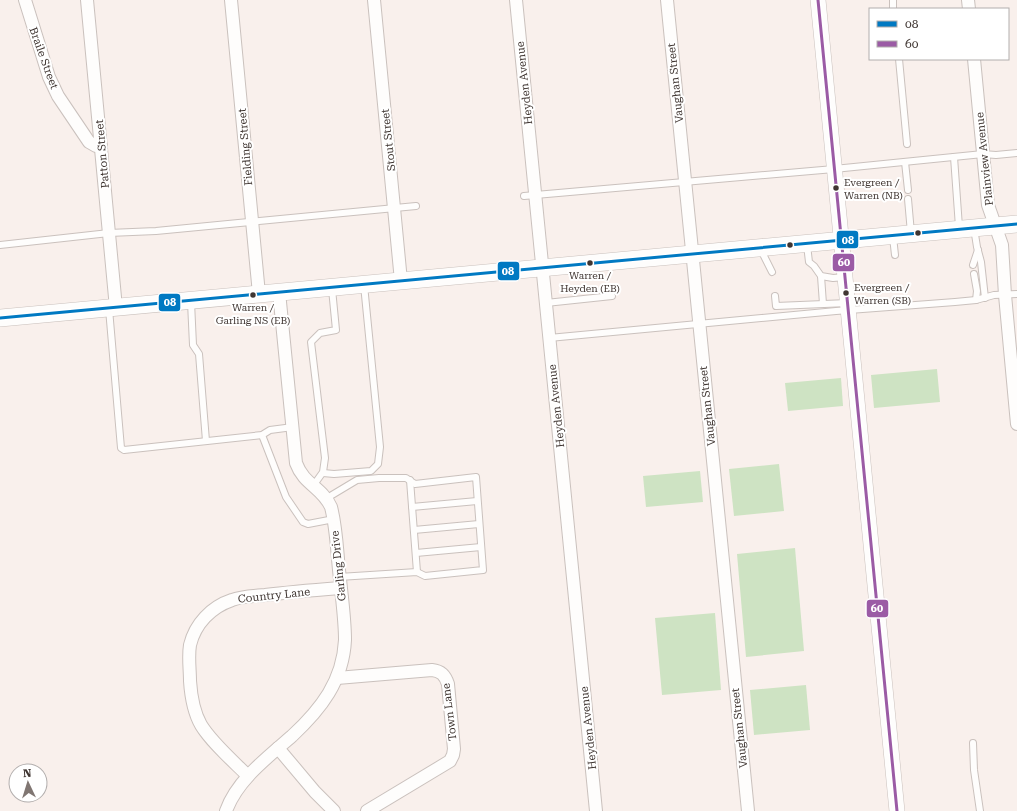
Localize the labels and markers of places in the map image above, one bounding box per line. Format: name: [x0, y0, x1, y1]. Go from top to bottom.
place label: Evergreen / Warren (NB): [844, 177, 903, 201]
marker: Evergreen / Warren (NB): [831, 183, 841, 193]
unlabelled marker: [913, 228, 923, 238]
unlabelled marker: [785, 240, 795, 250]
marker: Warren / Heyden (EB): [585, 258, 595, 268]
place label: Warren / Heyden (EB): [560, 270, 620, 294]
place label: Evergreen / Warren (SB): [854, 282, 911, 306]
marker: Evergreen / Warren (SB): [841, 288, 851, 298]
marker: Warren / Garling NS (EB): [248, 290, 258, 300]
place label: Warren / Garling NS (EB): [216, 302, 290, 326]

